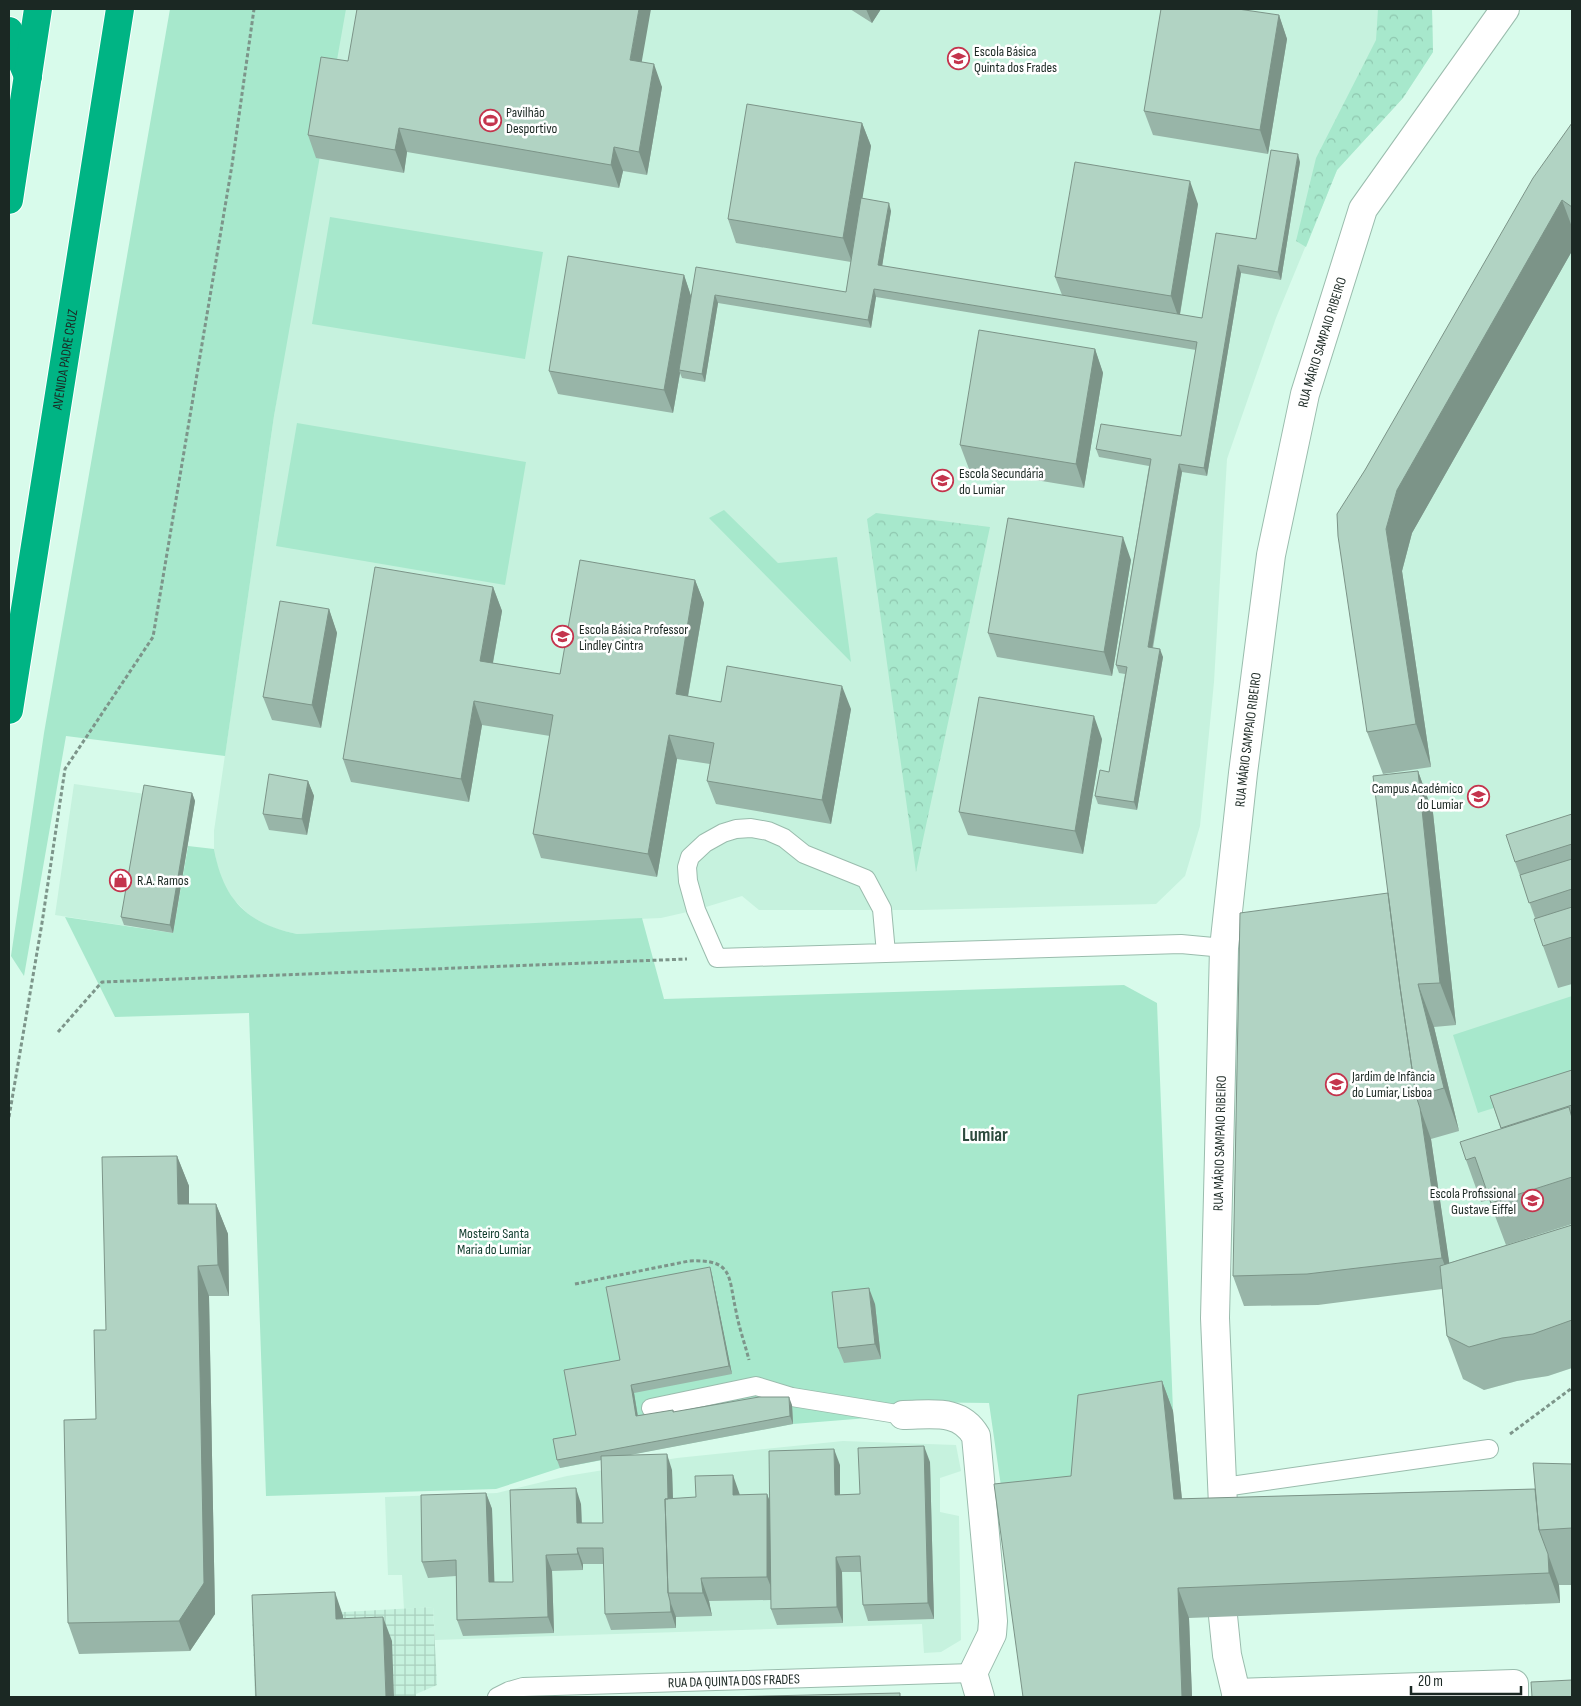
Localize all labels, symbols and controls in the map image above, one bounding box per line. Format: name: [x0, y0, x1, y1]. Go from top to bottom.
place label: Escola Básica Quinta dos Frades: [974, 43, 1057, 76]
school or university icon: Escola Básica Quinta dos Frades: [946, 47, 970, 71]
place label: Pavilhão Desportivo: [506, 104, 558, 137]
sports icon: Pavilhão Desportivo: [478, 108, 502, 132]
street label: RUA MÁRIO SAMPAIO RIBEIRO: [1294, 275, 1350, 409]
street label: AVENIDA PADRE CRUZ: [48, 308, 81, 412]
place label: Escola Secundária do Lumiar: [959, 465, 1044, 498]
school or university icon: Escola Secundária do Lumiar: [931, 469, 955, 493]
place label: Escola Básica Professor Lindley Cintra: [579, 621, 688, 654]
school or university icon: Escola Básica Professor Lindley Cintra: [551, 625, 575, 649]
street label: RUA MÁRIO SAMPAIO RIBEIRO: [1231, 671, 1264, 808]
place label: Campus Académico do Lumiar: [1372, 780, 1463, 813]
school or university icon: Campus Académico do Lumiar: [1467, 784, 1491, 808]
shop icon: R.A. Ramos: [109, 868, 133, 892]
place label: R.A. Ramos: [137, 872, 189, 889]
place label: Jardim de Infância do Lumiar, Lisboa: [1351, 1068, 1435, 1101]
school or university icon: Jardim de Infância do Lumiar, Lisboa: [1324, 1072, 1348, 1096]
street label: RUA MÁRIO SAMPAIO RIBEIRO: [1209, 1075, 1229, 1211]
district label: Lumiar: [962, 1124, 1008, 1147]
place label: Escola Profissional Gustave Eiffel: [1430, 1185, 1516, 1218]
school or university icon: Escola Profissional Gustave Eiffel: [1520, 1189, 1544, 1213]
park label: Mosteiro Santa Maria do Lumiar: [457, 1225, 531, 1258]
scale bar: [1411, 1664, 1521, 1696]
street label: RUA DA QUINTA DOS FRADES: [668, 1670, 800, 1691]
text: 20 m: [1418, 1672, 1443, 1691]

